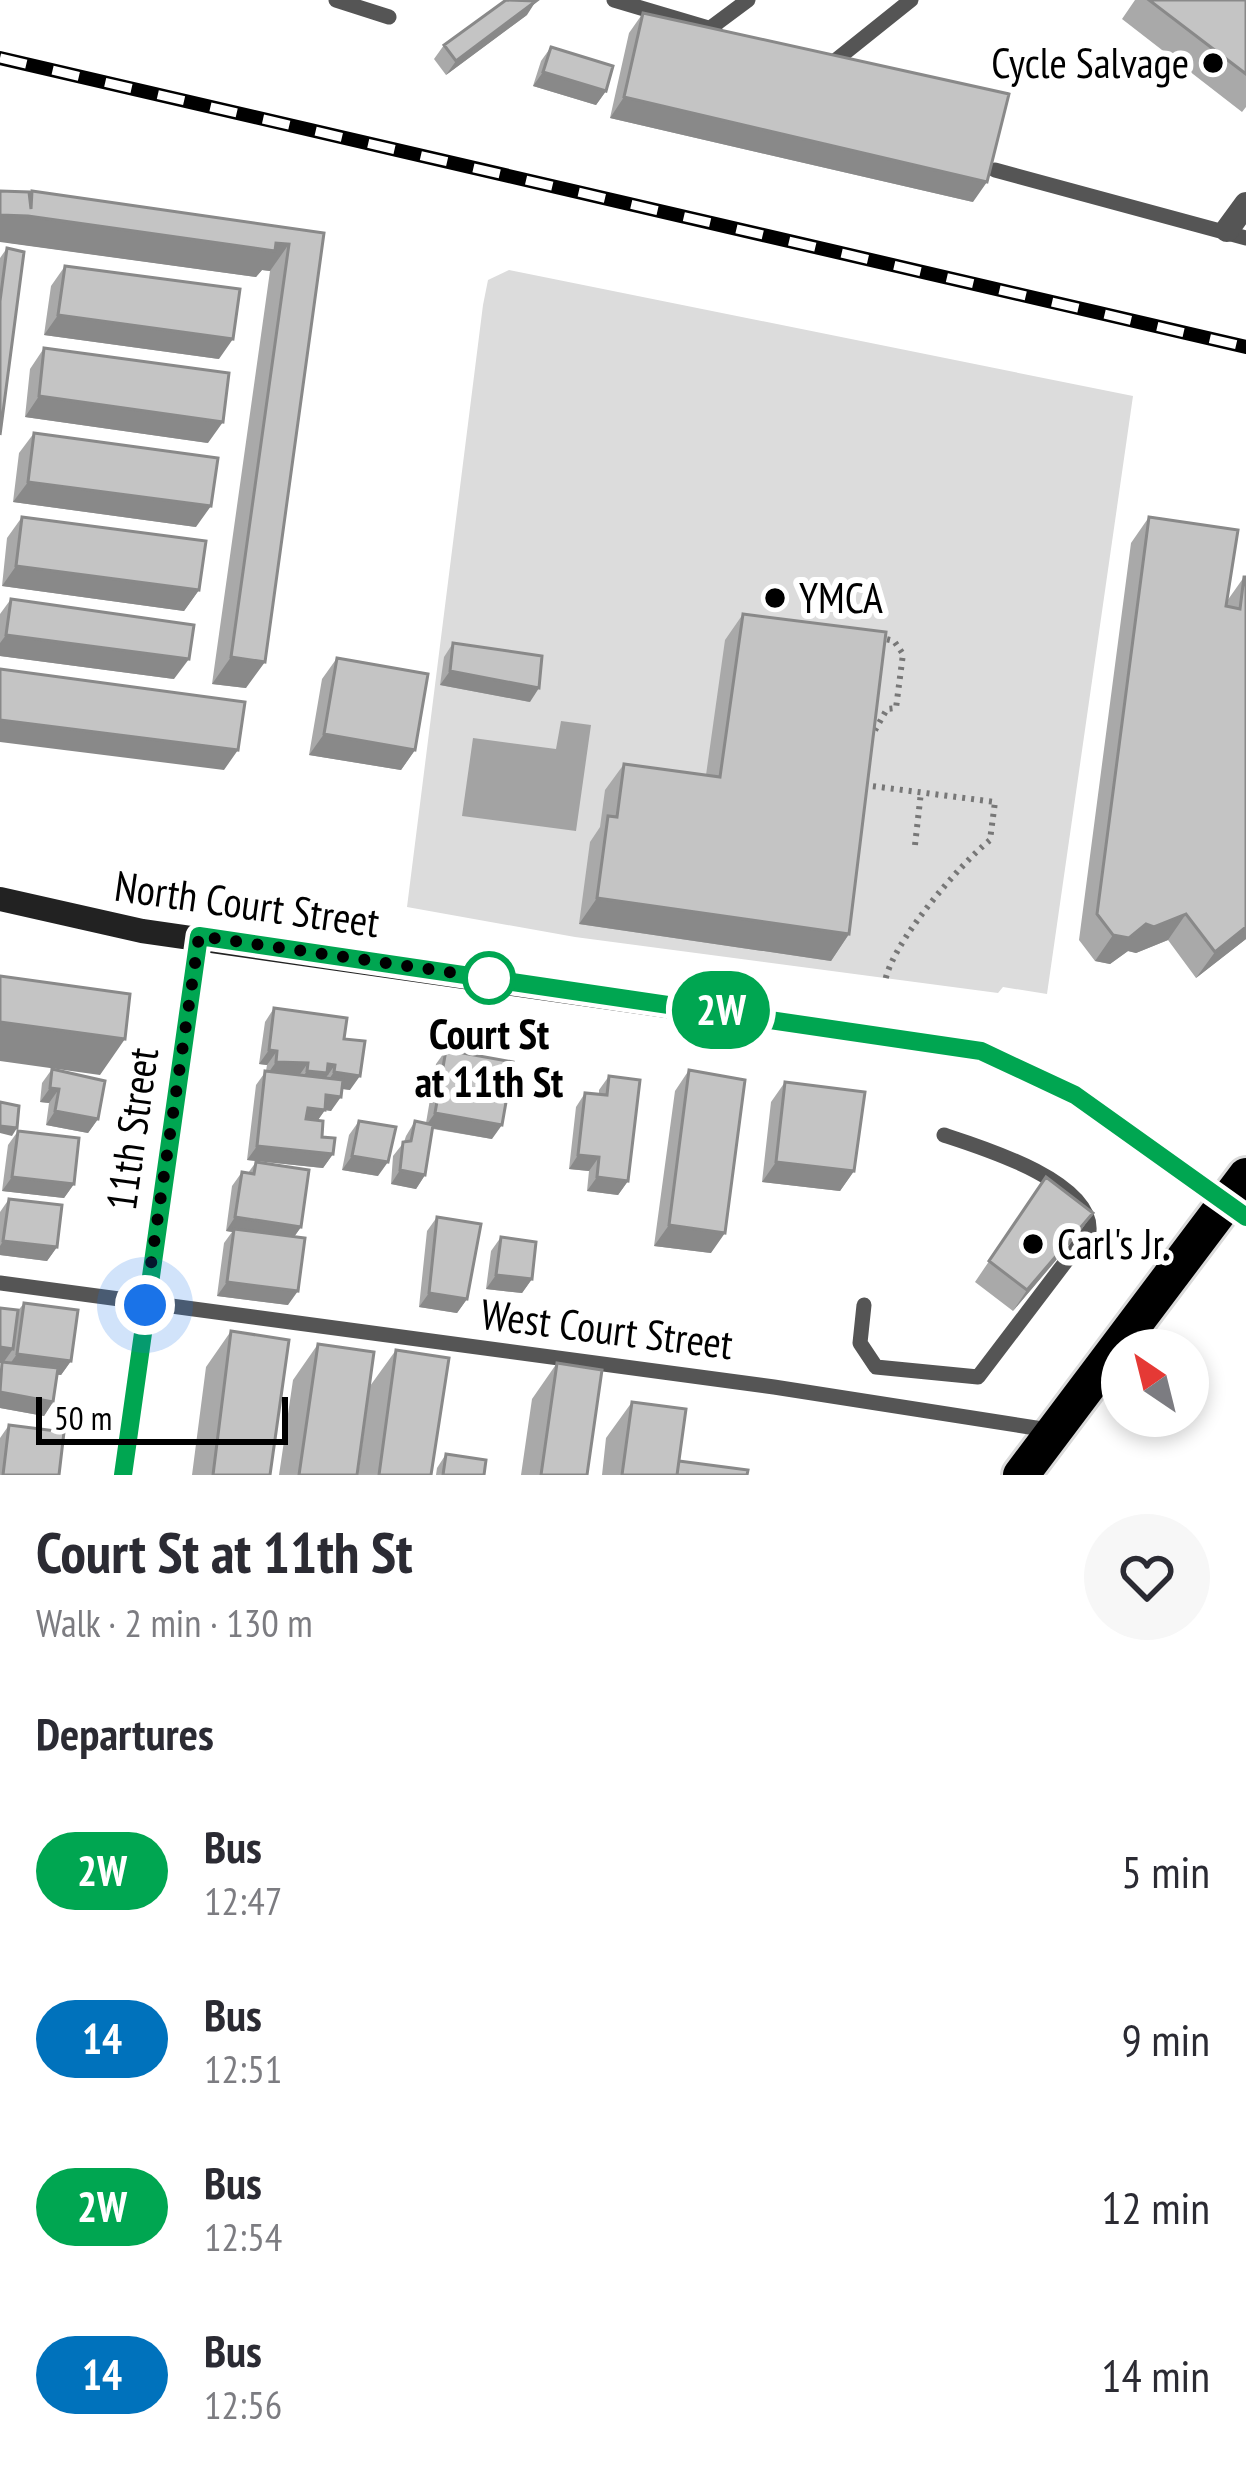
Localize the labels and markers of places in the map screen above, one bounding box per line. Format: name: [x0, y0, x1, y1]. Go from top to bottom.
place label: Cycle Salvage: [991, 35, 1189, 90]
marker: Cycle Salvage: [1200, 50, 1226, 76]
place label: YMCA: [799, 570, 883, 625]
marker: YMCA: [762, 585, 788, 611]
marker: Court St at 11th St: [464, 953, 514, 1003]
place label: Court St at 11th St: [415, 1006, 563, 1109]
place label: Carl's Jr.: [1057, 1216, 1169, 1271]
marker: Carl's Jr.: [1020, 1231, 1046, 1257]

